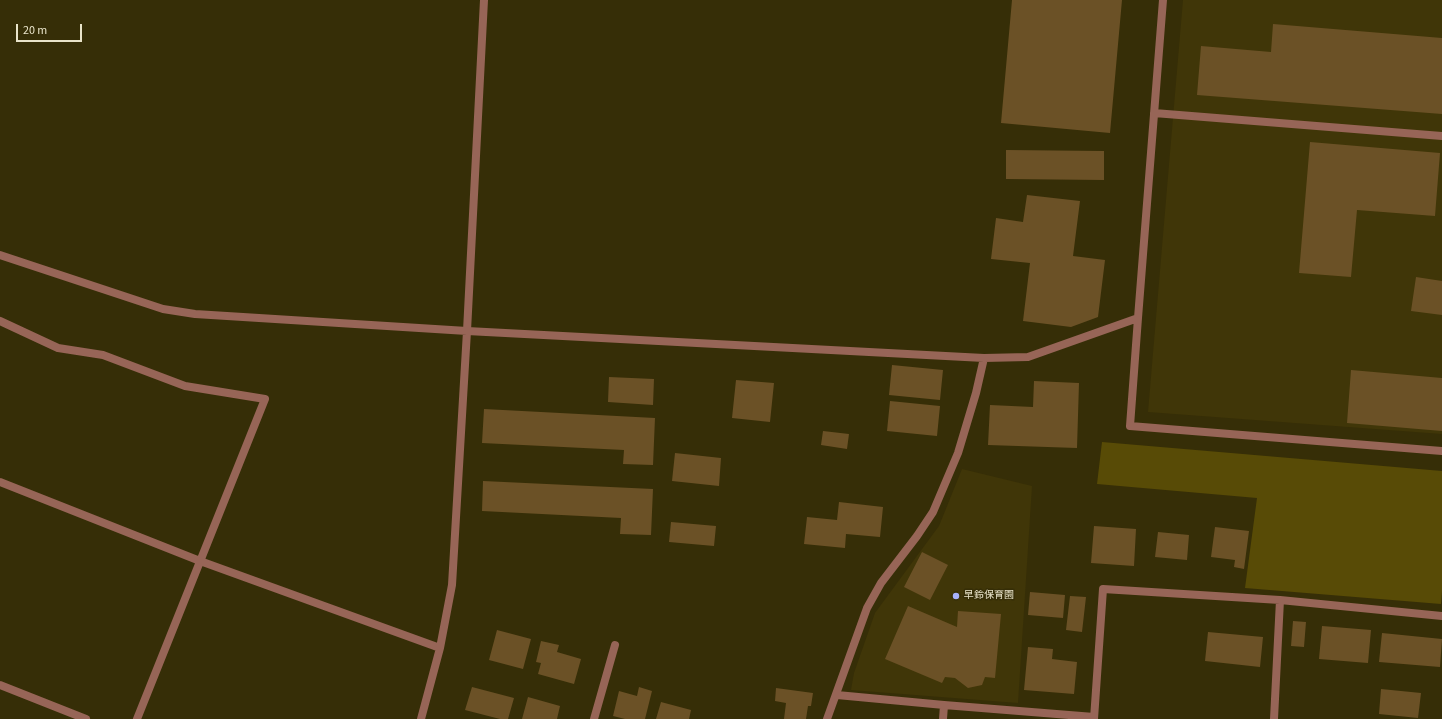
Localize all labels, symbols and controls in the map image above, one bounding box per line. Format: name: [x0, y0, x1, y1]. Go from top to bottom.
scale bar: [18, 16, 84, 42]
text: 20 m: [23, 22, 47, 39]
place label: 早鈴保育園: [964, 590, 1014, 602]
marker: 早鈴保育園: [951, 591, 961, 601]

